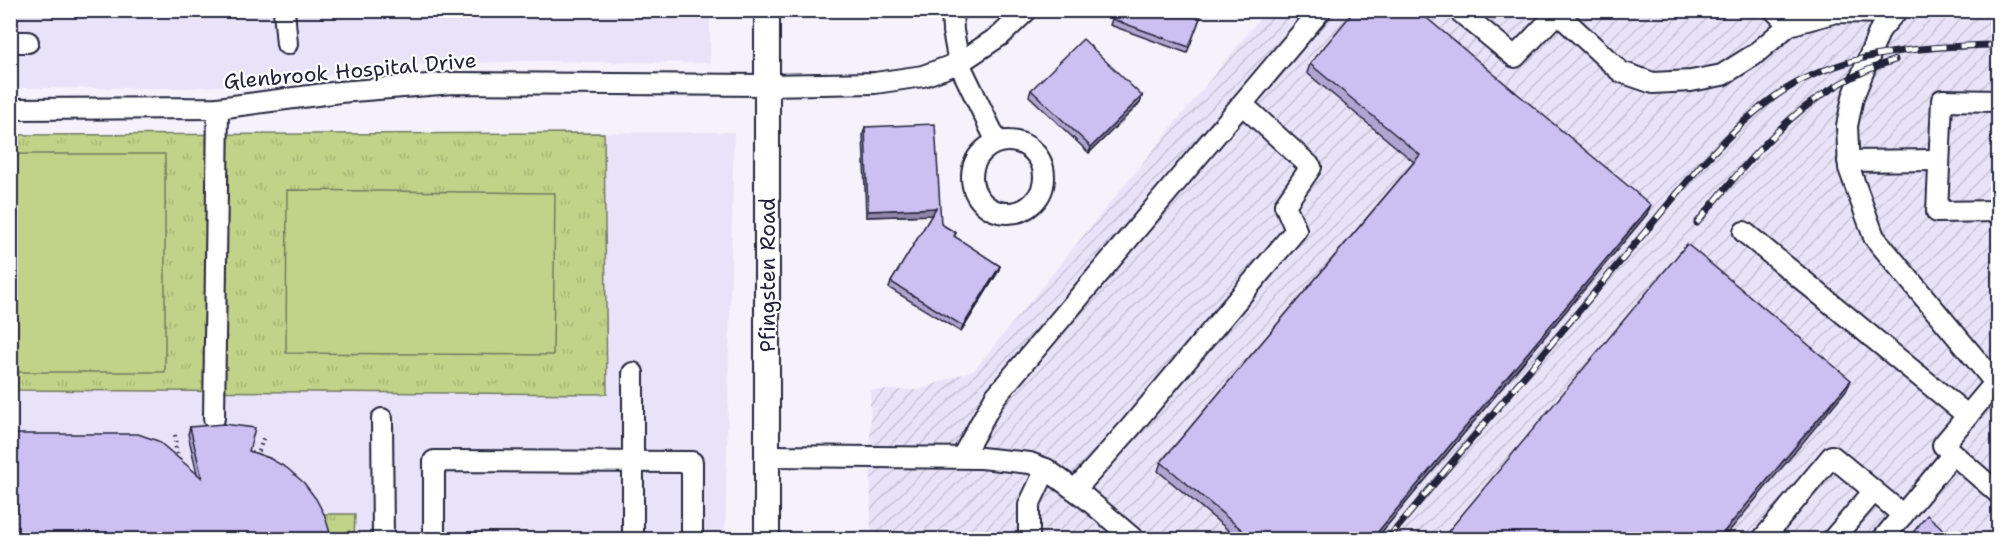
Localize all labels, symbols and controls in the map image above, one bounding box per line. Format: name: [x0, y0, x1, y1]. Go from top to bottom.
street label: Glenbrook Hospital Drive: [222, 46, 478, 96]
street label: Pfingsten Road: [754, 198, 782, 352]

